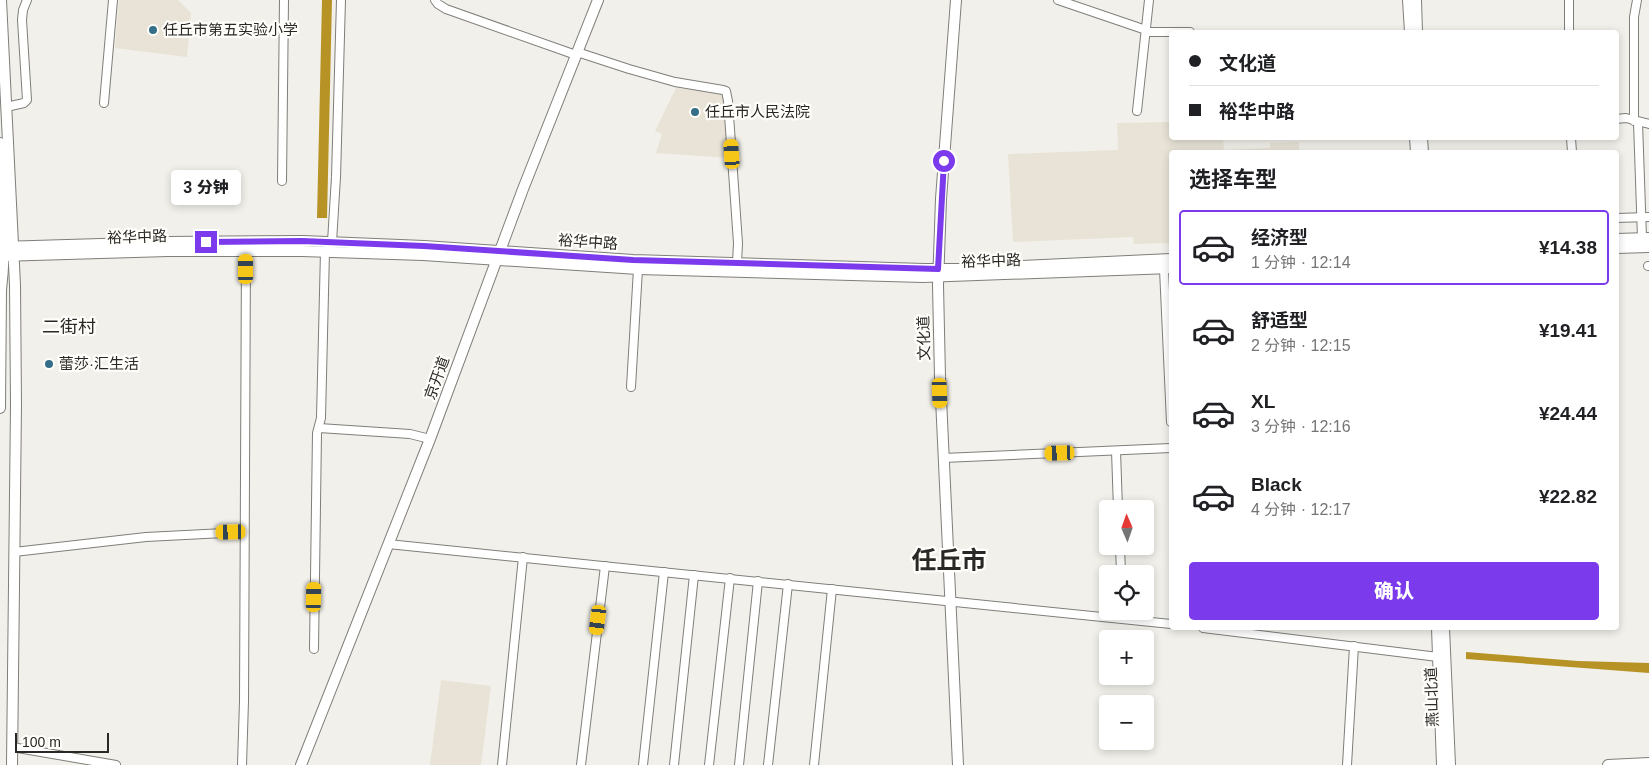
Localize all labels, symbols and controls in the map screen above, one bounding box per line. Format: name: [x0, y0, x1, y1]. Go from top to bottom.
place label: 任丘市第五实验小学: [163, 21, 298, 38]
marker: 任丘市第五实验小学: [147, 24, 159, 36]
text: 文化道: [1219, 53, 1276, 74]
text: 裕华中路: [1219, 101, 1295, 122]
place label: 任丘市人民法院: [705, 103, 810, 120]
marker: 任丘市人民法院: [689, 106, 701, 118]
car: [723, 139, 740, 169]
route start: [933, 150, 955, 172]
text: 选择车型: [1189, 167, 1277, 192]
callout: 3 分钟: [171, 170, 241, 204]
text: 3 分钟: [183, 179, 229, 196]
icon: car: [1191, 225, 1236, 270]
street label: 裕华中路: [107, 227, 167, 246]
text: 经济型: [1251, 227, 1308, 248]
route end: [195, 231, 217, 253]
street label: 裕华中路: [558, 231, 619, 252]
text: ¥14.38: [1539, 237, 1597, 258]
street label: 裕华中路: [961, 251, 1021, 270]
car: [238, 254, 253, 284]
text: 1 分钟 · 12:14: [1251, 254, 1351, 271]
icon: car: [1191, 308, 1236, 353]
text: 舒适型: [1251, 310, 1308, 331]
street label: 文化道: [915, 315, 932, 361]
district label: 二街村: [42, 317, 96, 337]
text: ¥19.41: [1539, 320, 1597, 341]
text: 2 分钟 · 12:15: [1251, 337, 1351, 354]
street label: 京开道: [421, 354, 452, 402]
place label: 蕾莎·汇生活: [59, 355, 139, 372]
marker: 蕾莎·汇生活: [43, 358, 55, 370]
car: [931, 378, 948, 408]
icon: car: [1191, 391, 1236, 436]
text: XL: [1251, 391, 1275, 412]
text: ¥24.44: [1539, 403, 1597, 424]
text: 3 分钟 · 12:16: [1251, 418, 1351, 435]
car: [1044, 445, 1075, 461]
icon: car: [1191, 474, 1236, 519]
text: Black: [1251, 474, 1302, 495]
text: ¥22.82: [1539, 486, 1597, 507]
north arrow: [1099, 500, 1154, 555]
map controls: [1099, 500, 1154, 750]
text: 4 分钟 · 12:17: [1251, 501, 1351, 518]
car: [215, 524, 246, 540]
district label: 任丘市: [911, 546, 987, 574]
button: 确认: [1189, 562, 1599, 620]
button: locate: [1099, 565, 1154, 620]
car: [306, 582, 321, 612]
car: [588, 604, 607, 636]
button: +: [1099, 630, 1154, 685]
street label: 燕山北道: [1422, 667, 1441, 727]
button: −: [1099, 695, 1154, 750]
scale bar: [15, 730, 109, 753]
text: 100 m: [22, 734, 61, 750]

